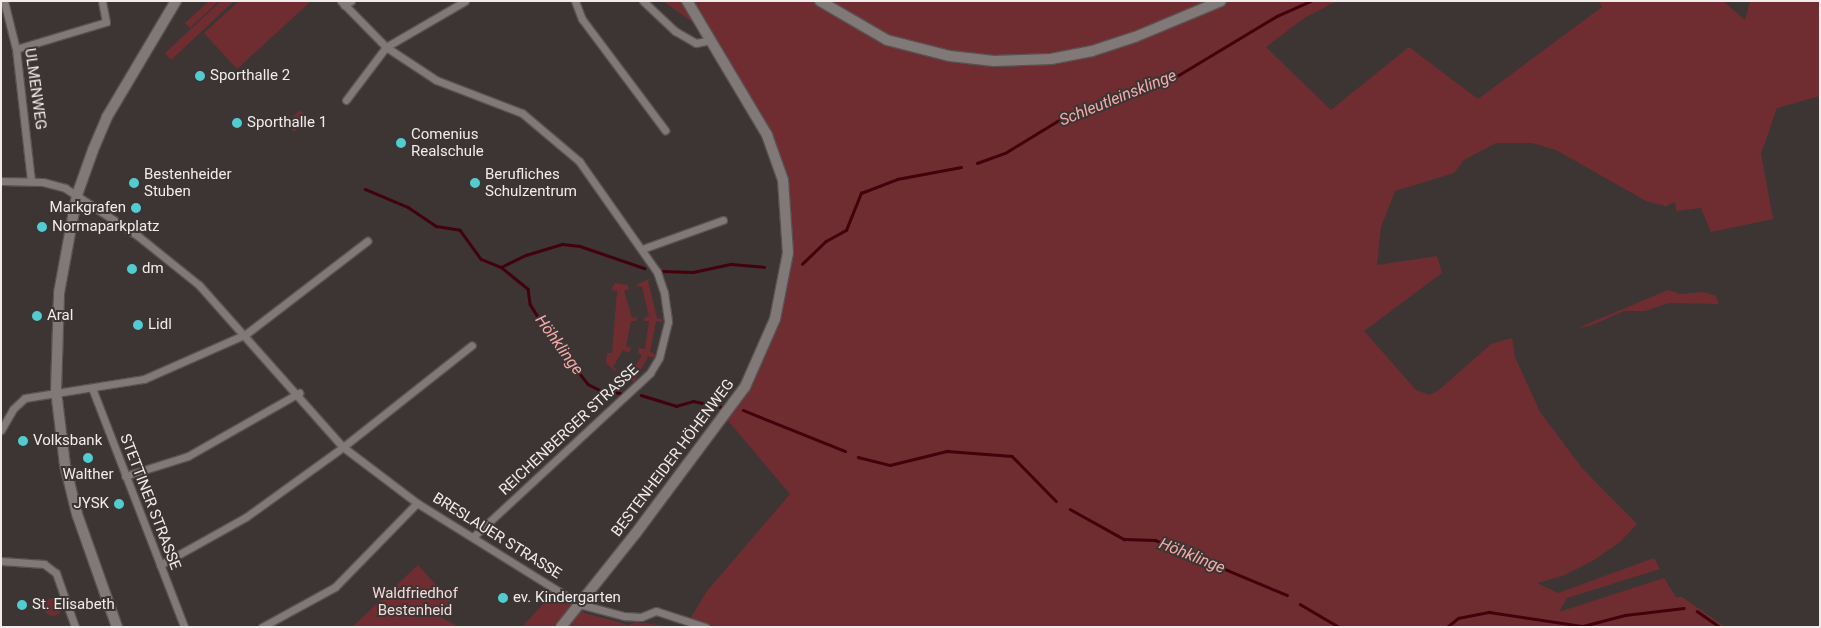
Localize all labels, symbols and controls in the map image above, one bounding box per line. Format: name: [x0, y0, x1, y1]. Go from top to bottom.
street label: ULMENWEG: [20, 47, 50, 131]
water label: Schleutleinsklinge: [1057, 66, 1179, 130]
place label: Sporthalle 2: [210, 67, 290, 85]
marker: Sporthalle 2: [194, 70, 206, 82]
place label: Sporthalle 1: [247, 114, 327, 132]
marker: Sporthalle 1: [231, 117, 243, 129]
place label: Comenius Realschule: [411, 125, 484, 160]
marker: Comenius Realschule: [395, 137, 407, 149]
place label: Bestenheider Stuben: [144, 165, 232, 200]
place label: Berufliches Schulzentrum: [485, 165, 577, 200]
marker: Bestenheider Stuben: [128, 177, 140, 189]
marker: Berufliches Schulzentrum: [469, 177, 481, 189]
place label: Markgrafen: [50, 199, 126, 217]
marker: Markgrafen: [130, 202, 142, 214]
place label: Normaparkplatz: [52, 218, 159, 236]
marker: Normaparkplatz: [36, 221, 48, 233]
place label: dm: [142, 260, 164, 278]
marker: dm: [126, 263, 138, 275]
place label: Aral: [47, 307, 73, 325]
marker: Aral: [31, 310, 43, 322]
water label: Höhklinge: [531, 311, 587, 379]
place label: Lidl: [148, 316, 172, 334]
marker: Lidl: [132, 319, 144, 331]
street label: REICHENBERGER STRASSE: [496, 361, 642, 499]
street label: BESTENHEIDER HÖHENWEG: [608, 376, 738, 540]
place label: Volksbank: [33, 432, 102, 450]
street label: STETTINER STRASSE: [116, 432, 184, 572]
marker: Volksbank: [17, 435, 29, 447]
marker: Walther: [82, 452, 94, 464]
place label: Walther: [62, 466, 114, 484]
street label: BRESLAUER STRASSE: [429, 489, 565, 583]
place label: JYSK: [74, 495, 109, 513]
marker: JYSK: [113, 498, 125, 510]
water label: Höhklinge: [1156, 534, 1228, 578]
park label: Waldfriedhof Bestenheid: [372, 584, 458, 619]
place label: ev. Kindergarten: [513, 589, 621, 607]
marker: ev. Kindergarten: [497, 592, 509, 604]
place label: St. Elisabeth: [32, 596, 115, 614]
marker: St. Elisabeth: [16, 599, 28, 611]

